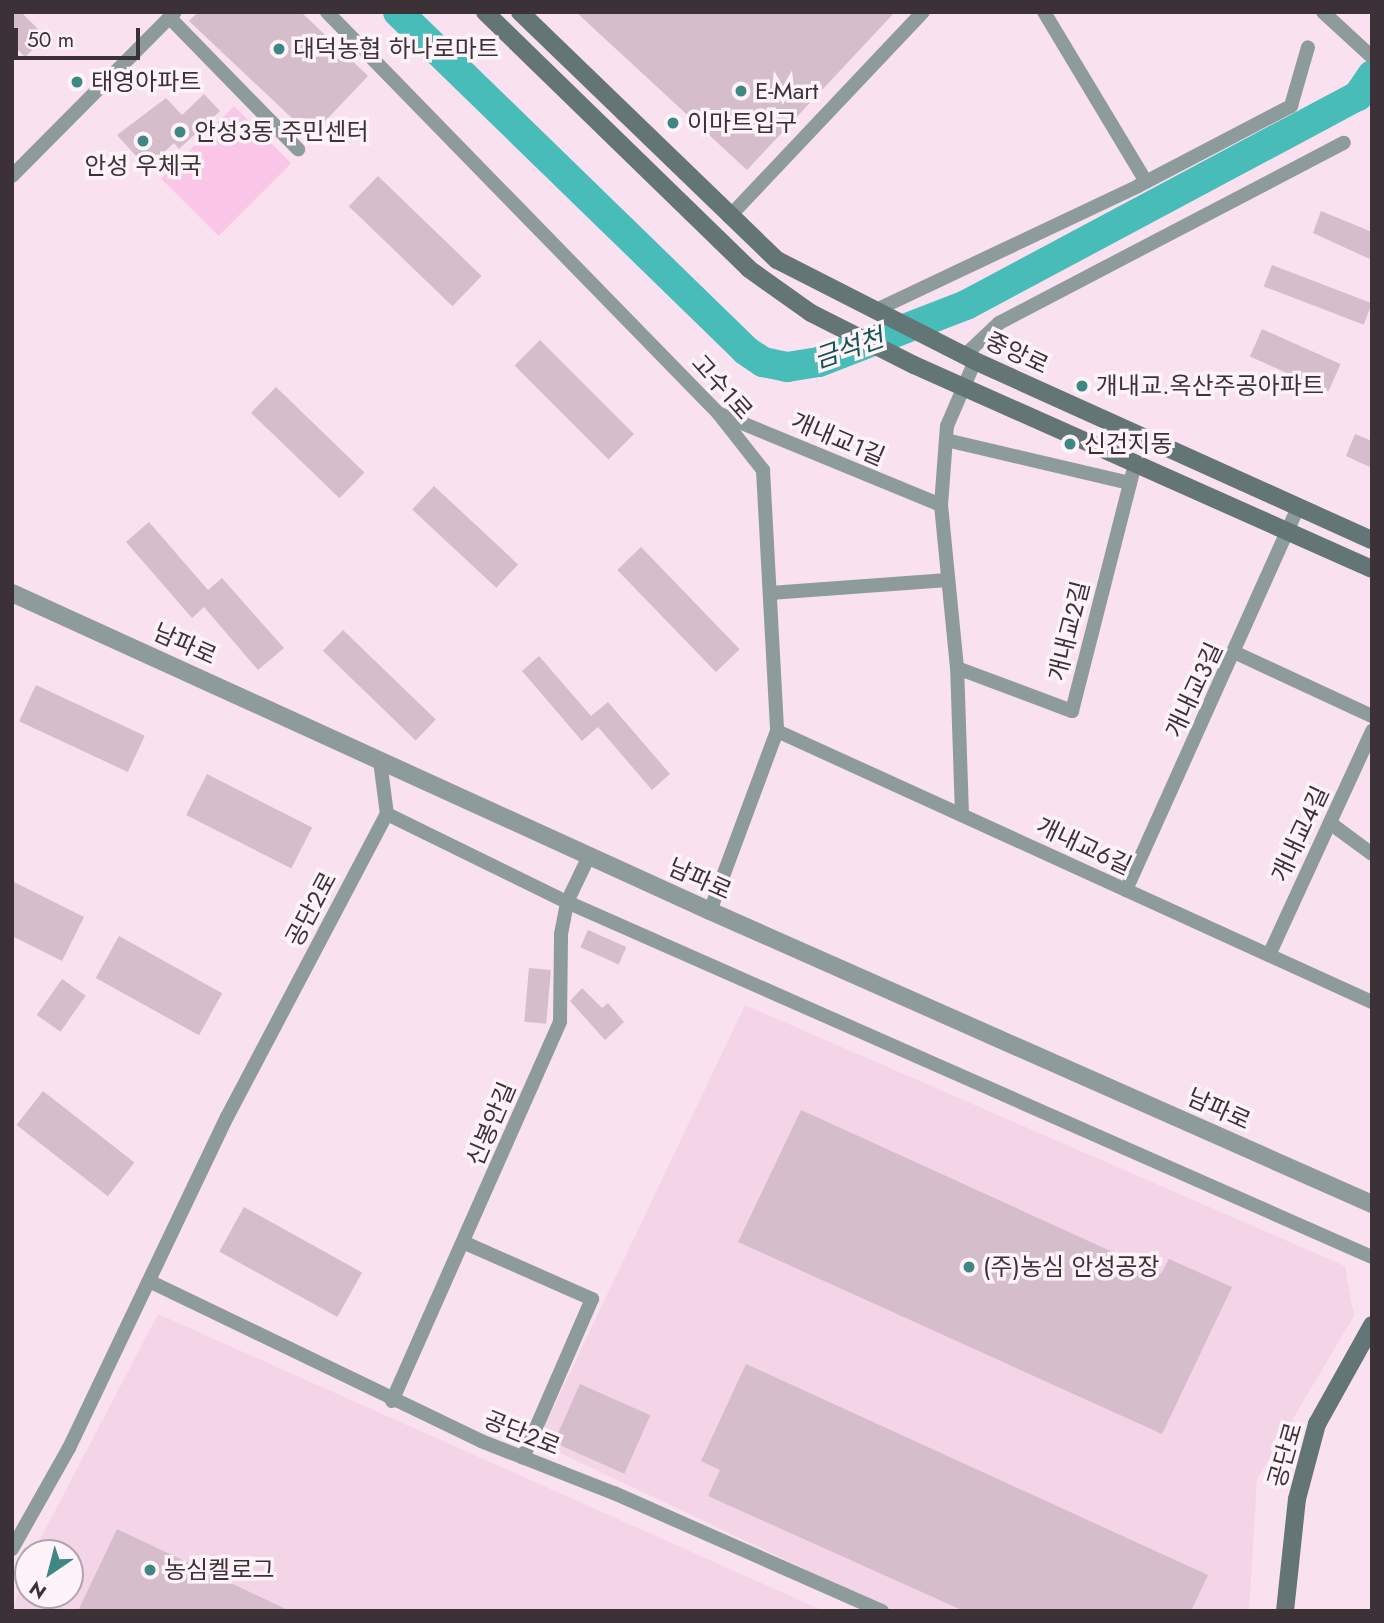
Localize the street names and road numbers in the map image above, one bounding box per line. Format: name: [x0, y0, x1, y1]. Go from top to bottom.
street label: 중앙로: [981, 326, 1053, 380]
street label: 고수1로: [686, 349, 758, 425]
street label: 개내교1길: [787, 406, 889, 472]
street label: 개내교2길: [1043, 578, 1095, 684]
street label: 남파로: [149, 617, 221, 671]
street label: 개내교3길: [1160, 638, 1228, 742]
street label: 개내교4길: [1265, 782, 1335, 886]
street label: 개내교6길: [1032, 811, 1136, 881]
street label: 남파로: [664, 852, 736, 906]
street label: 공단2로: [280, 867, 342, 951]
street label: 신봉안길: [460, 1078, 522, 1170]
street label: 남파로: [1183, 1082, 1255, 1136]
street label: 공단2로: [480, 1405, 564, 1461]
street label: 공단로: [1262, 1419, 1308, 1491]

